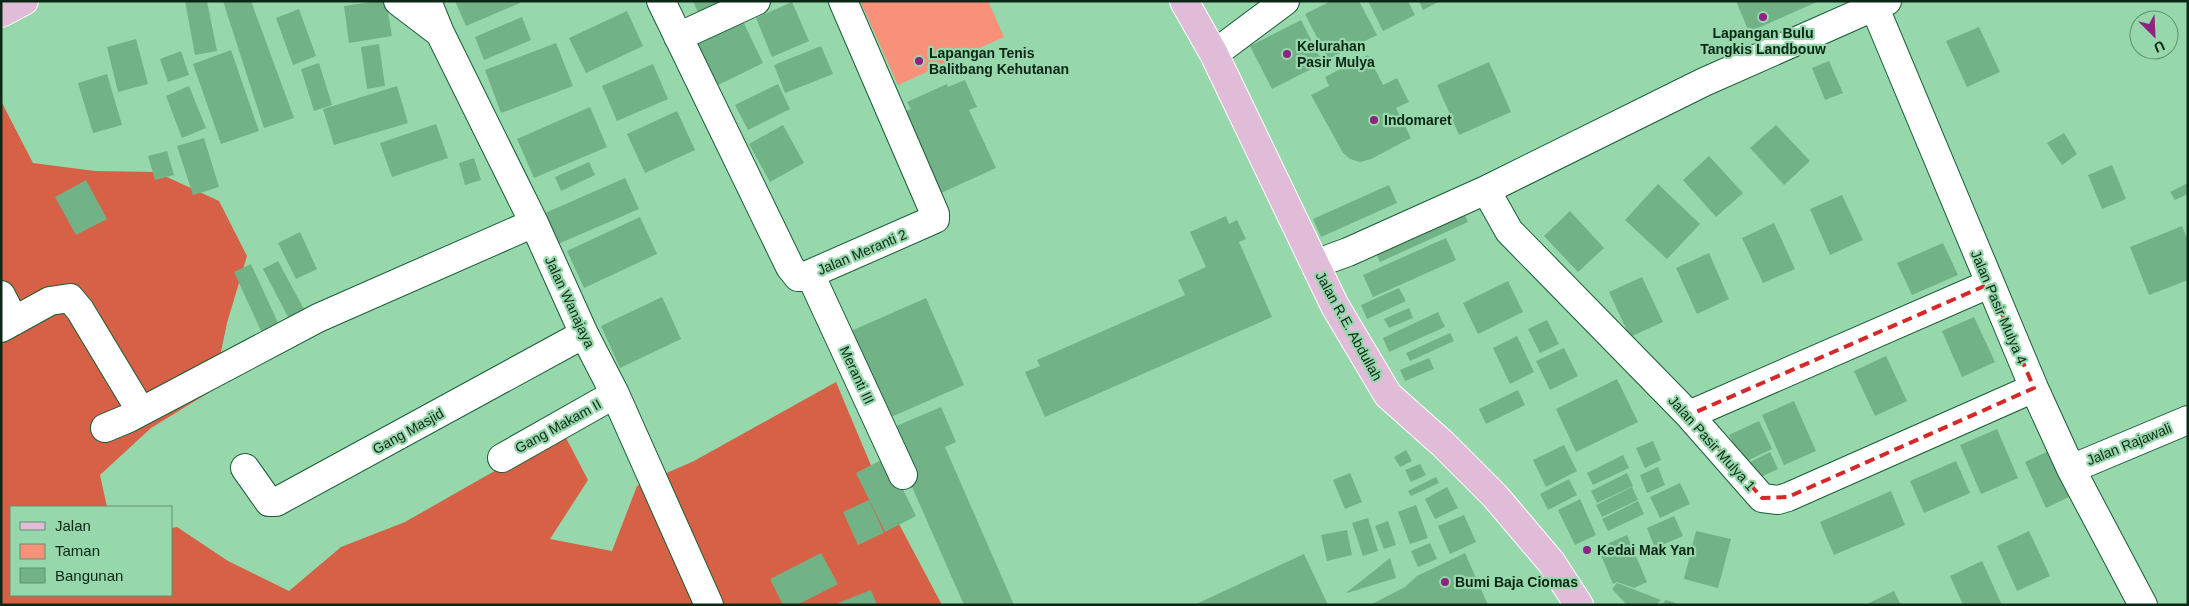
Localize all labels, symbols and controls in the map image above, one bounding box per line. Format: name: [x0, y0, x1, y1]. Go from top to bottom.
north arrow: [2129, 10, 2179, 60]
marker: Lapangan Bulu Tangkis Landbouw: [1757, 11, 1769, 23]
place label: Lapangan Bulu Tangkis Landbouw: [1700, 25, 1826, 57]
place label: Kelurahan Pasir Mulya: [1297, 38, 1375, 70]
text: U: [2151, 38, 2167, 56]
place label: Lapangan Tenis Balitbang Kehutanan: [929, 45, 1069, 77]
marker: Kelurahan Pasir Mulya: [1281, 48, 1293, 60]
marker: Lapangan Tenis Balitbang Kehutanan: [913, 55, 925, 67]
place label: Indomaret: [1384, 112, 1452, 128]
marker: Indomaret: [1368, 114, 1380, 126]
street label: Jalan Meranti 2: [815, 226, 909, 278]
street label: Jalan Pasir Mulya 4: [1968, 248, 2030, 367]
street label: Jalan Wanajaya: [542, 254, 598, 350]
street label: Jalan R.E. Abdullah: [1312, 269, 1386, 383]
street label: Meranti III: [837, 343, 877, 407]
street label: Jalan Pasir Mulya 1: [1665, 392, 1759, 494]
street label: Gang Makam II: [512, 396, 604, 456]
street label: Gang Masjid: [370, 405, 446, 457]
street label: Jalan Rajawali: [2084, 420, 2174, 468]
legend: [10, 506, 172, 596]
text: Jalan: [55, 517, 91, 534]
text: Taman: [55, 542, 100, 559]
place label: Kedai Mak Yan: [1597, 542, 1695, 558]
marker: Kedai Mak Yan: [1581, 544, 1593, 556]
text: Bangunan: [55, 567, 123, 584]
place label: Bumi Baja Ciomas: [1455, 574, 1578, 590]
marker: Bumi Baja Ciomas: [1439, 576, 1451, 588]

